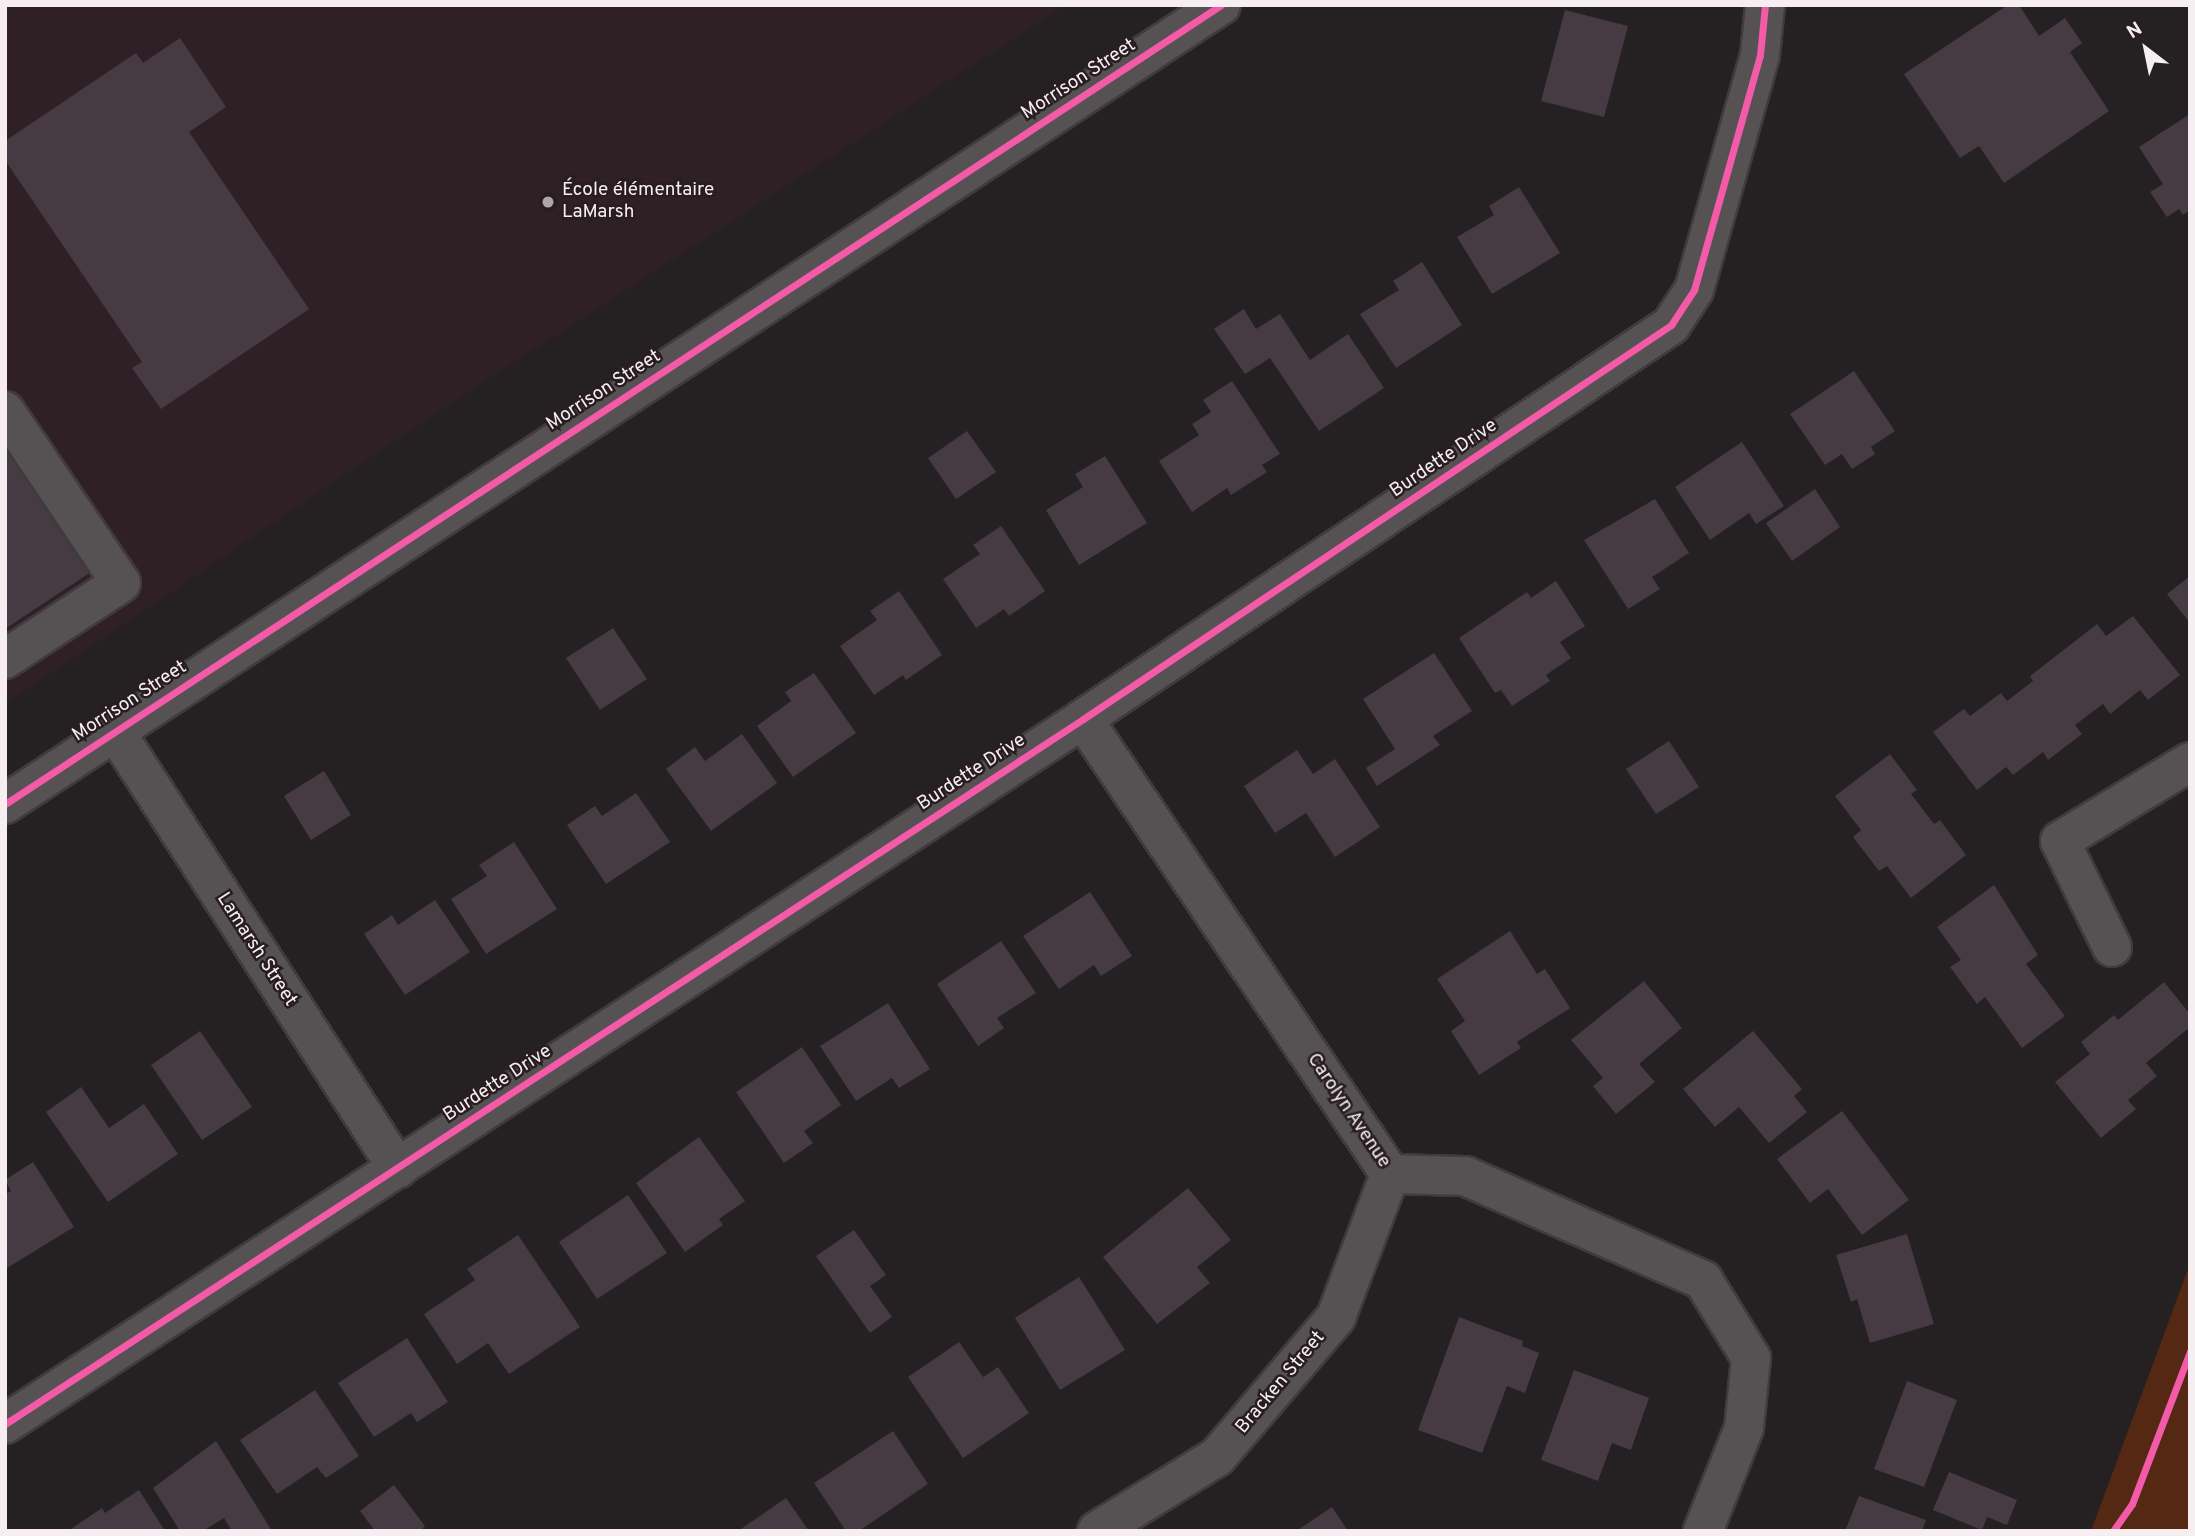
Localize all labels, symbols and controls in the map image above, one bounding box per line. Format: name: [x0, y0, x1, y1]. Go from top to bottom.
north arrow: [2111, 14, 2181, 84]
text: N: [2123, 17, 2147, 45]
street label: Morrison Street: [1017, 35, 1141, 125]
place label: École élémentaire LaMarsh: [562, 180, 714, 224]
marker: École élémentaire LaMarsh: [540, 194, 556, 210]
street label: Morrison Street: [542, 346, 666, 436]
street label: Burdette Drive: [1386, 415, 1502, 503]
street label: Morrison Street: [68, 657, 192, 747]
street label: Burdette Drive: [914, 730, 1030, 816]
street label: Lamarsh Street: [211, 889, 301, 1011]
street label: Burdette Drive: [440, 1041, 556, 1127]
street label: Carolyn Avenue: [1301, 1049, 1395, 1173]
street label: Bracken Street: [1232, 1327, 1330, 1439]

